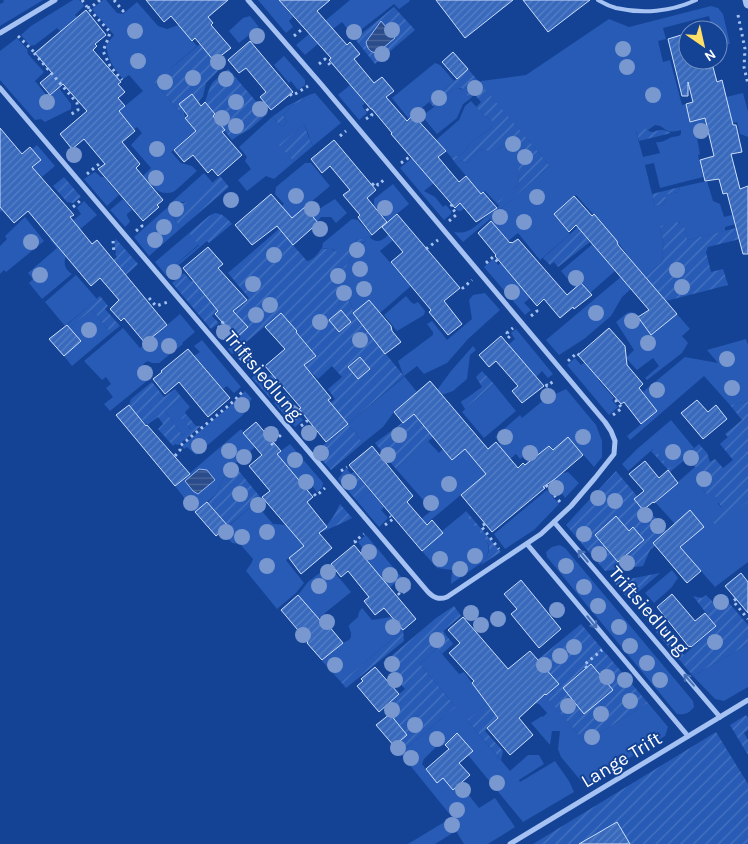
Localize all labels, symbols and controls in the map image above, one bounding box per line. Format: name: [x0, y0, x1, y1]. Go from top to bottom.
north arrow: [678, 20, 728, 70]
text: N: [701, 46, 719, 65]
street label: Triftsiedlung: [219, 326, 307, 425]
one-way arrow: [577, 550, 589, 563]
street label: Triftsiedlung: [604, 562, 693, 660]
one-way arrow: [587, 615, 598, 628]
one-way arrow: [683, 673, 694, 686]
street label: Lange Trift: [577, 727, 666, 792]

